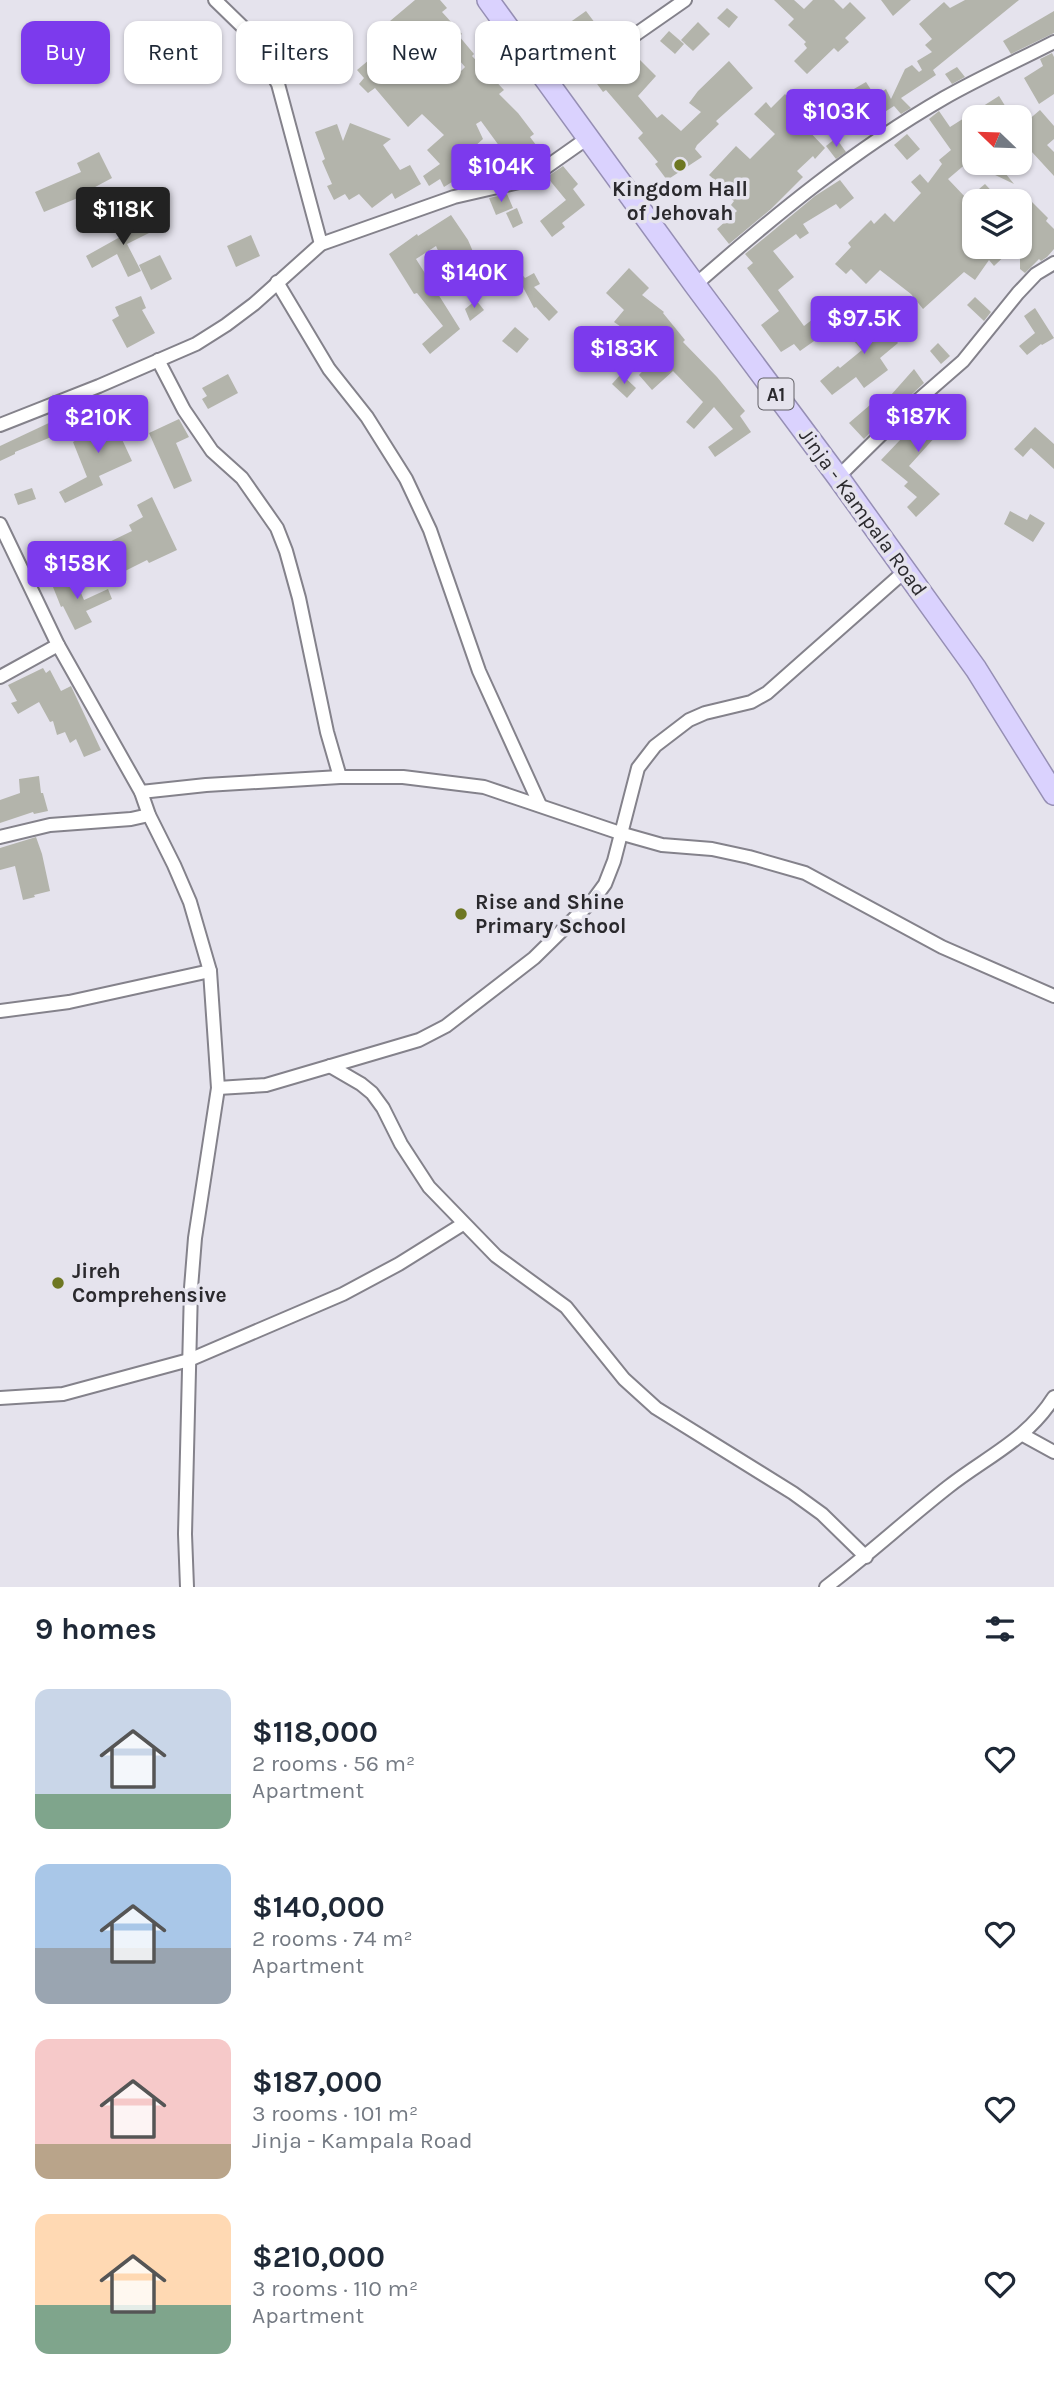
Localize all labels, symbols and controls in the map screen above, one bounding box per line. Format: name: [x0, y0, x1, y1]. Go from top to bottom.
chip: Buy: [21, 21, 110, 84]
chip: Rent: [124, 21, 222, 84]
chip: Filters: [236, 21, 353, 84]
chip: New: [367, 21, 461, 84]
chip: Apartment: [475, 21, 640, 84]
pin: $103K: [787, 90, 885, 149]
text: $103K: [802, 98, 870, 125]
north arrow: [962, 105, 1032, 175]
map controls: [962, 105, 1032, 259]
pin: $104K: [452, 144, 550, 204]
text: $104K: [467, 153, 535, 180]
marker: Kingdom Hall of Jehovah: [672, 157, 688, 173]
place label: Kingdom Hall of Jehovah: [612, 177, 748, 225]
pin: $118K: [74, 188, 172, 247]
button: layers: [962, 189, 1032, 259]
text: $118K: [92, 196, 154, 223]
pin: $140K: [425, 250, 523, 310]
text: $140K: [440, 259, 508, 286]
pin: $97.5K: [807, 296, 921, 356]
text: $97.5K: [827, 305, 901, 332]
pin: $183K: [575, 326, 673, 386]
text: $183K: [590, 335, 658, 362]
road number: A1: [758, 378, 794, 410]
pin: $187K: [869, 394, 967, 454]
pin: $210K: [49, 396, 147, 455]
text: $187K: [885, 403, 951, 430]
text: $210K: [64, 404, 132, 431]
street label: Jinja - Kampala Road: [794, 423, 932, 601]
pin: $158K: [28, 542, 126, 601]
text: $158K: [43, 550, 111, 577]
place label: Rise and Shine Primary School: [475, 890, 626, 938]
marker: Rise and Shine Primary School: [453, 906, 469, 922]
place label: Jireh Comprehensive: [72, 1259, 227, 1307]
marker: Jireh Comprehensive: [50, 1275, 66, 1291]
icon: filters: [981, 1610, 1019, 1648]
text: 9 homes: [35, 1611, 157, 1647]
text: $118,000: [252, 1714, 378, 1750]
icon: home: [91, 1717, 175, 1801]
icon: heart: [981, 1740, 1019, 1778]
text: 2 rooms · 56 m²: [252, 1750, 415, 1777]
text: Apartment: [252, 1777, 364, 1804]
text: $140,000: [252, 1889, 385, 1925]
icon: home: [91, 1892, 175, 1976]
icon: heart: [981, 1915, 1019, 1953]
text: 2 rooms · 74 m²: [252, 1925, 413, 1952]
text: Apartment: [252, 1952, 364, 1979]
text: $187,000: [252, 2064, 382, 2100]
icon: home: [91, 2067, 175, 2151]
icon: heart: [981, 2090, 1019, 2128]
text: 3 rooms · 101 m²: [252, 2100, 418, 2127]
text: Jinja - Kampala Road: [252, 2127, 473, 2154]
text: $210,000: [252, 2239, 385, 2275]
icon: home: [91, 2242, 175, 2326]
icon: heart: [981, 2265, 1019, 2303]
text: 3 rooms · 110 m²: [252, 2275, 418, 2302]
text: Apartment: [252, 2302, 364, 2329]

